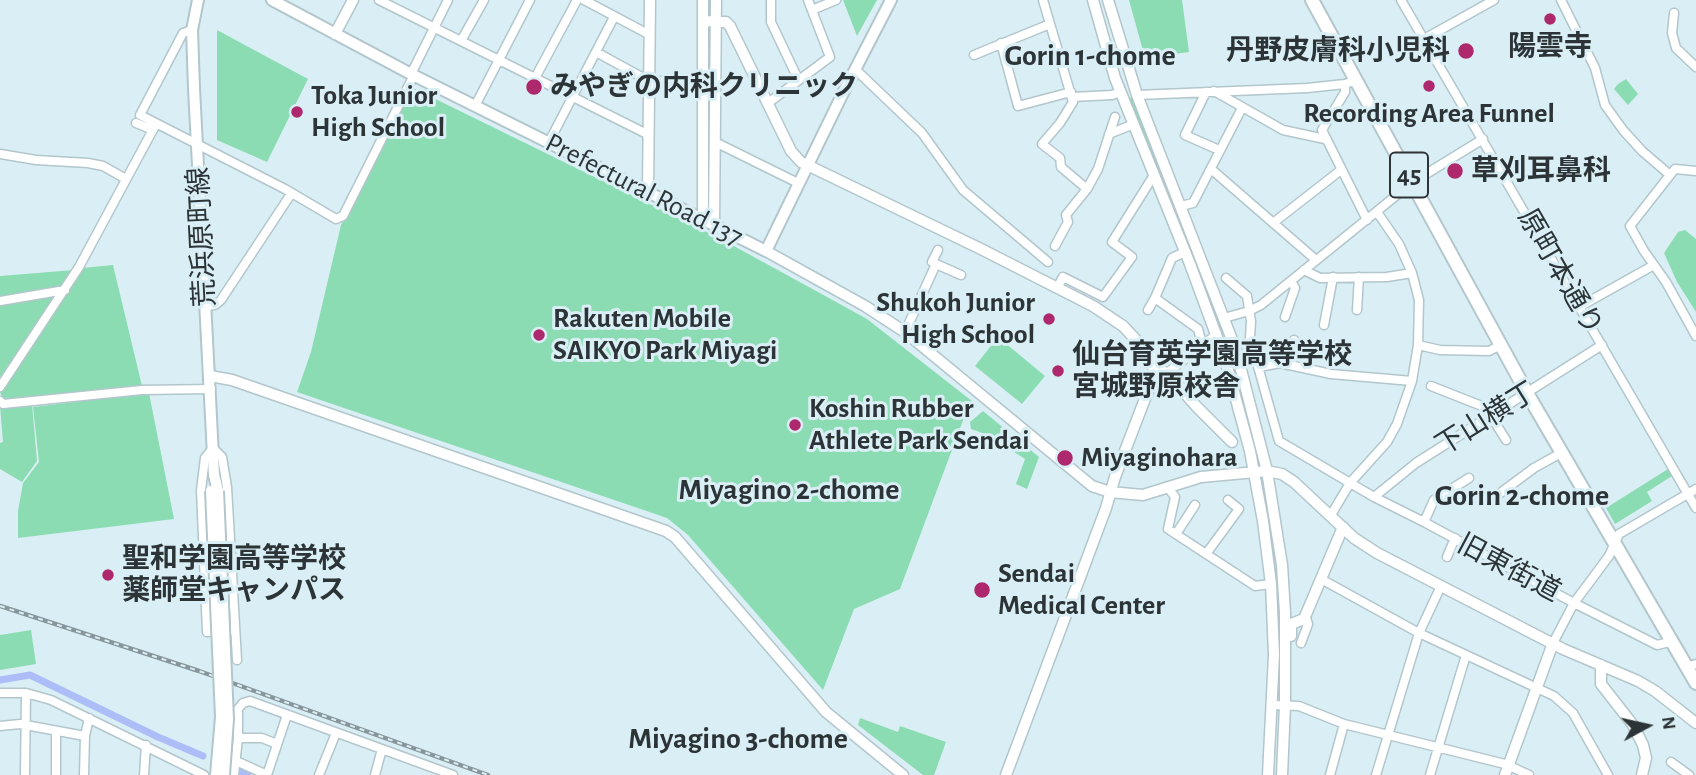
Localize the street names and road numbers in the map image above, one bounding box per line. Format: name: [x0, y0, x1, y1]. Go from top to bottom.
street label: Prefectural Road 137: [540, 126, 748, 254]
road number: 45: [1390, 152, 1428, 198]
street label: 荒浜原町線: [182, 166, 222, 308]
street label: 原町本通り: [1510, 203, 1610, 341]
street label: 下山横丁: [1430, 375, 1542, 463]
street label: 旧東街道: [1452, 527, 1566, 609]

